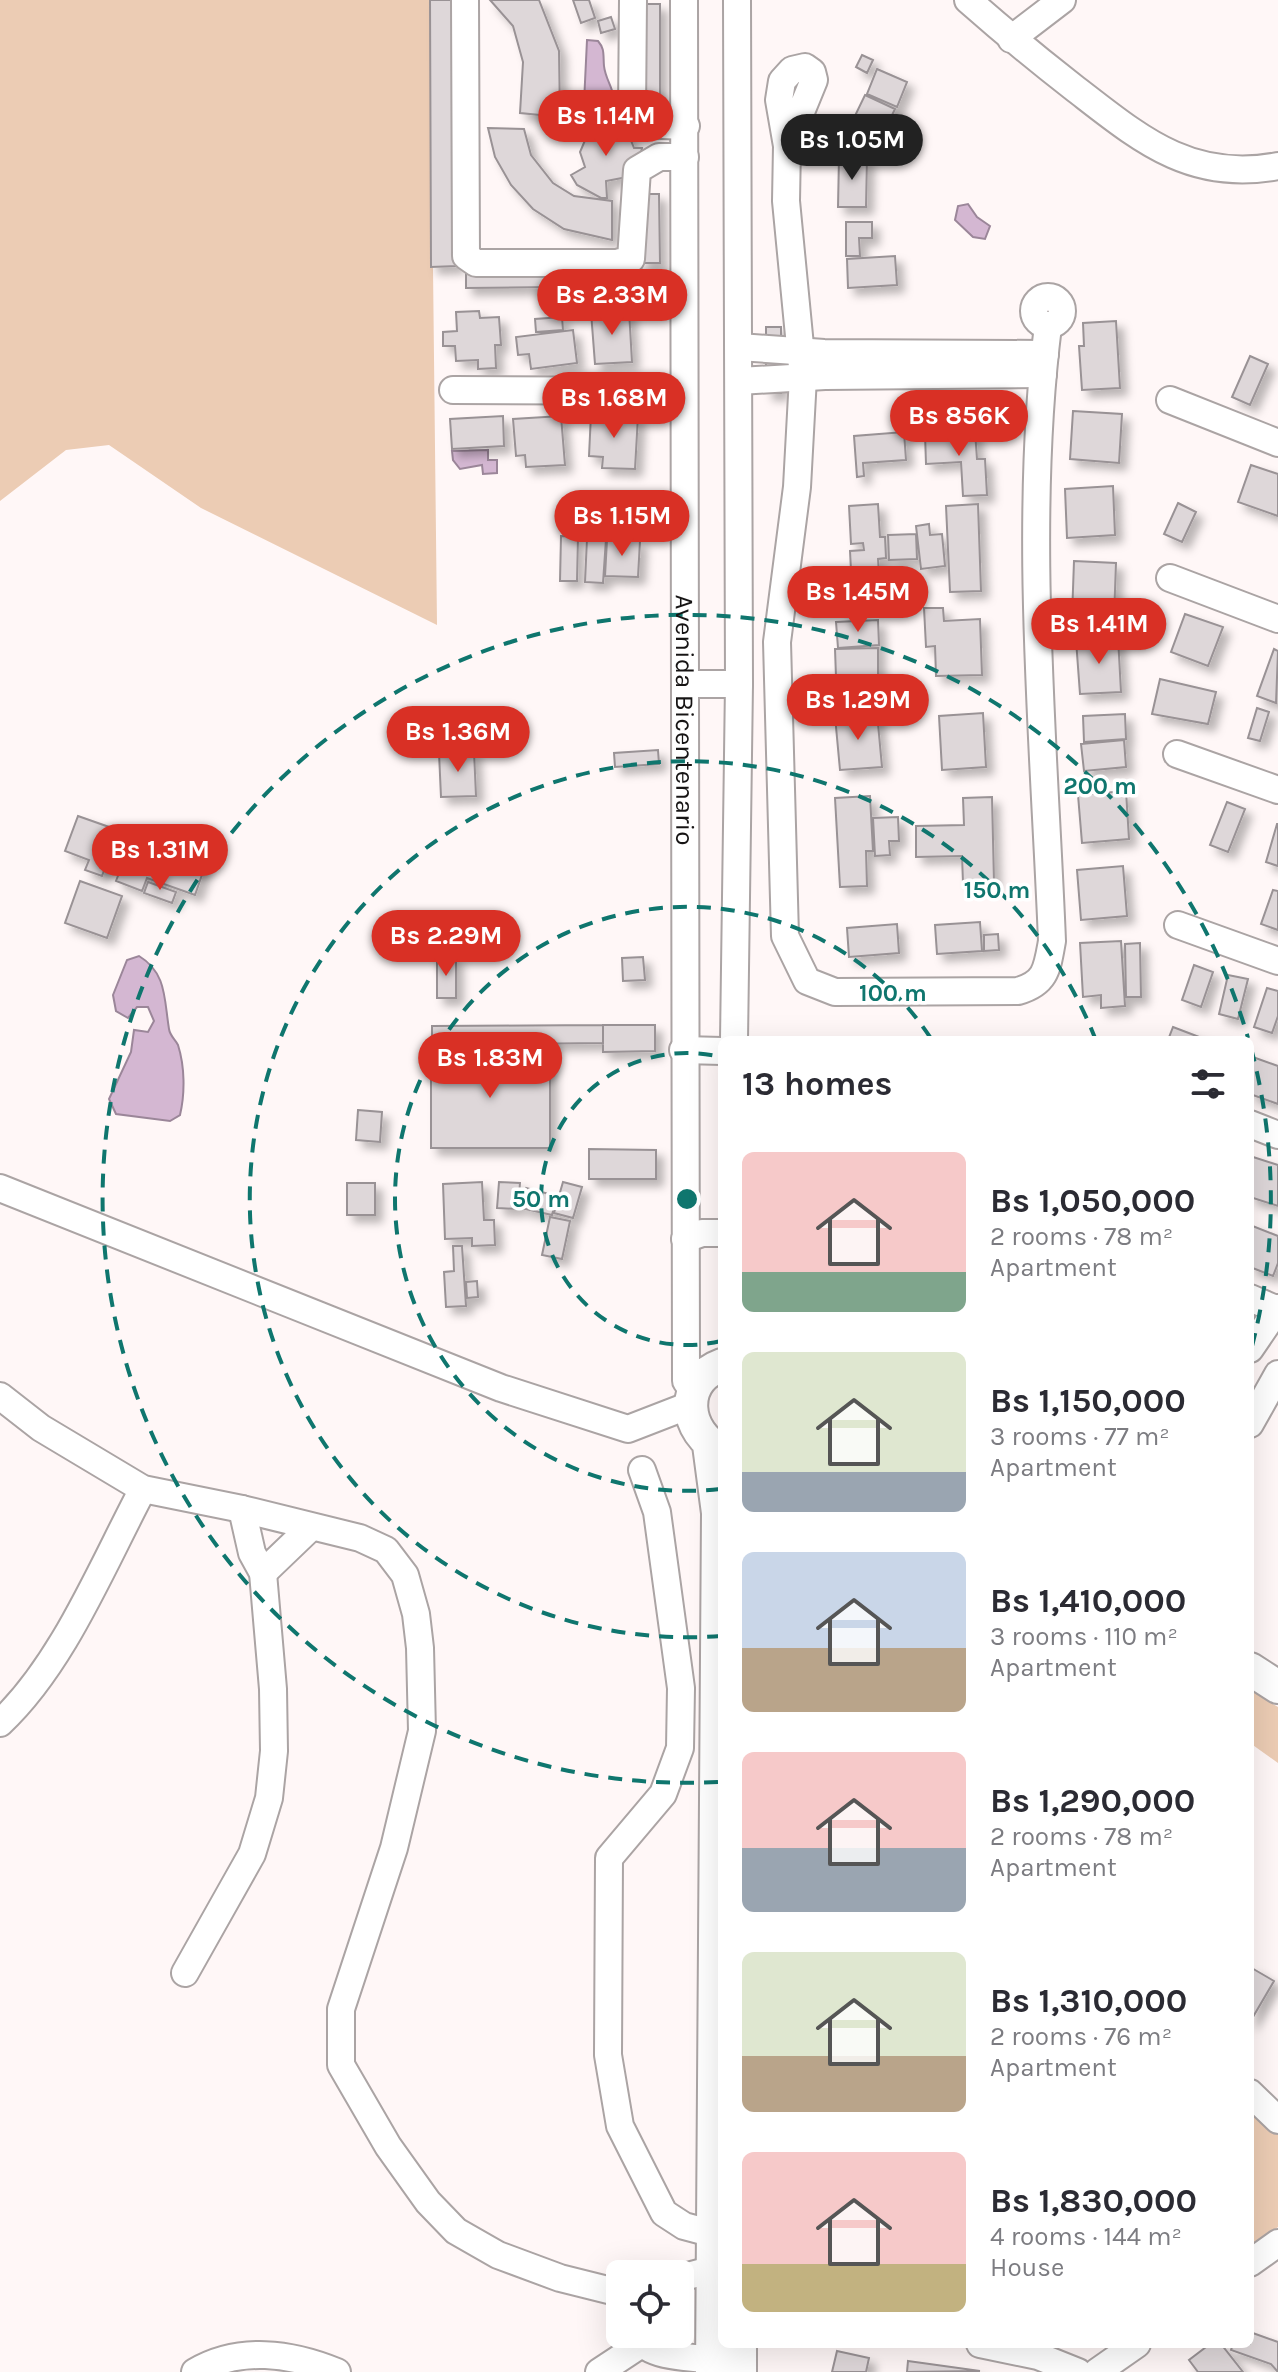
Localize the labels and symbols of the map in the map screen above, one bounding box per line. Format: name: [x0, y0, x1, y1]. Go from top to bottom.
pin: Bs 1.14M: [523, 90, 689, 158]
pin: Bs 1.05M: [769, 114, 935, 182]
pin: Bs 2.33M: [529, 269, 695, 337]
pin: Bs 1.68M: [531, 372, 697, 440]
pin: Bs 856K: [885, 390, 1033, 458]
pin: Bs 1.15M: [539, 490, 705, 558]
pin: Bs 1.45M: [775, 566, 941, 634]
street label: Avenida Bicentenario: [669, 594, 700, 846]
pin: Bs 1.41M: [1016, 598, 1182, 666]
pin: Bs 1.29M: [775, 674, 941, 742]
pin: Bs 1.36M: [375, 706, 541, 774]
text: 200 m: [1063, 772, 1137, 800]
pin: Bs 1.31M: [77, 824, 243, 892]
text: 150 m: [964, 876, 1030, 904]
pin: Bs 2.29M: [363, 910, 529, 978]
text: 100 m: [859, 979, 927, 1007]
pin: Bs 1.83M: [407, 1032, 573, 1100]
text: 50 m: [512, 1185, 570, 1213]
centre of rings: [673, 1185, 701, 1213]

